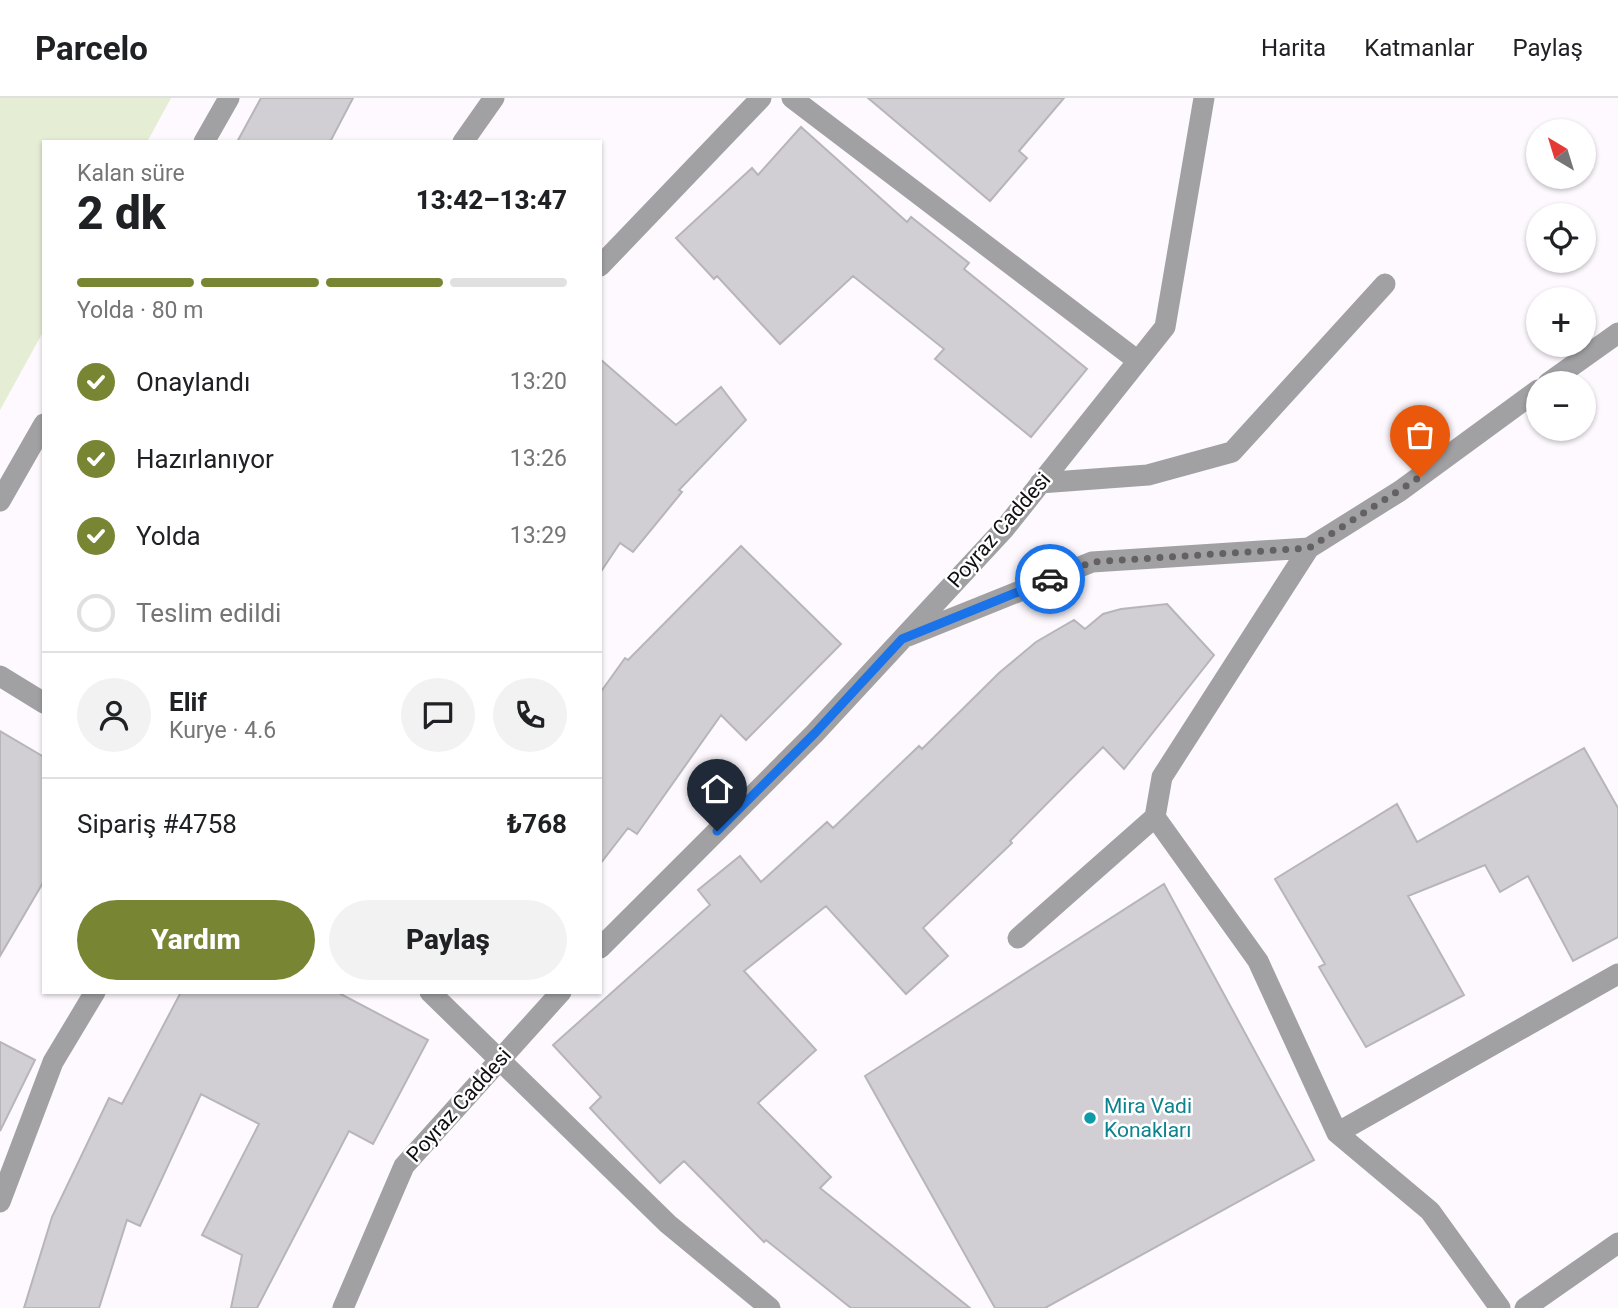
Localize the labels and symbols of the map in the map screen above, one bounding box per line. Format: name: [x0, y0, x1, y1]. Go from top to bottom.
north arrow: [1526, 119, 1596, 189]
pin: [1390, 405, 1450, 477]
street label: Poyraz Caddesi: [943, 468, 1055, 592]
courier: [1015, 544, 1085, 614]
pin: [687, 759, 747, 831]
street label: Poyraz Caddesi: [402, 1043, 516, 1167]
place label: Mira Vadi Konakları: [1104, 1094, 1192, 1142]
marker: Mira Vadi Konakları: [1082, 1110, 1098, 1126]

